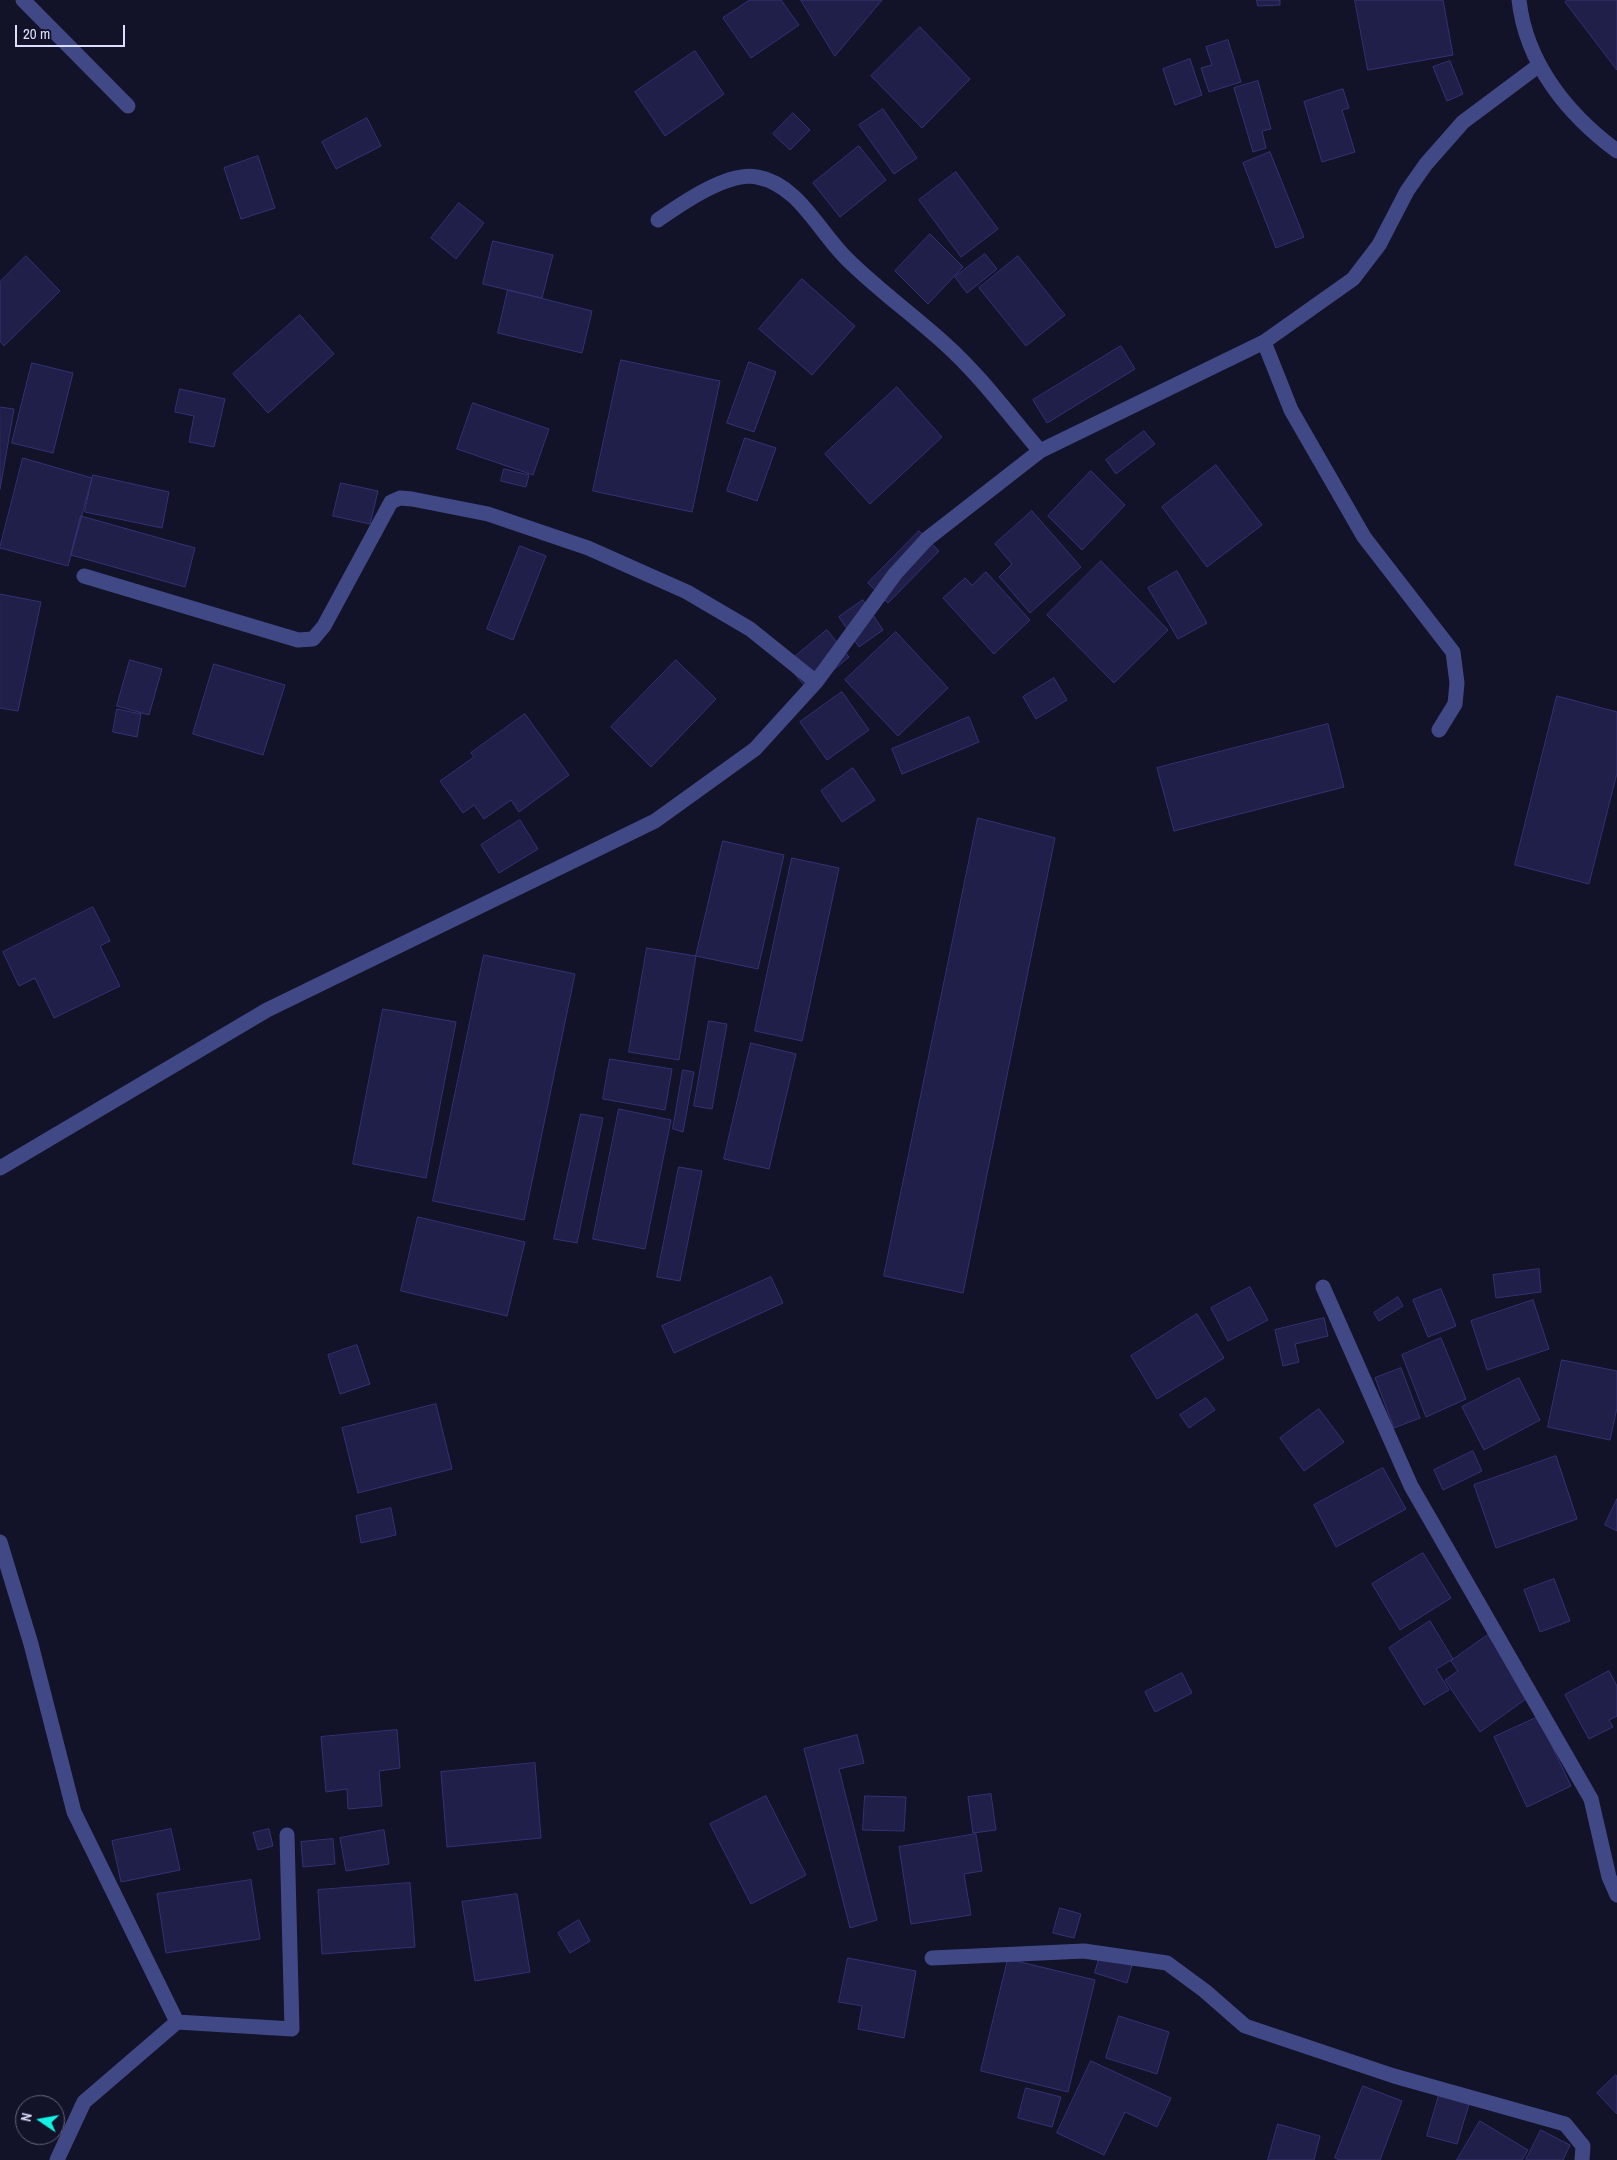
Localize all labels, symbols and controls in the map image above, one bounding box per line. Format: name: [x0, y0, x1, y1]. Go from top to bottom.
scale bar: [18, 15, 128, 47]
text: 20 m: [23, 23, 50, 44]
north arrow: [15, 2095, 65, 2145]
text: N: [17, 2111, 36, 2123]

